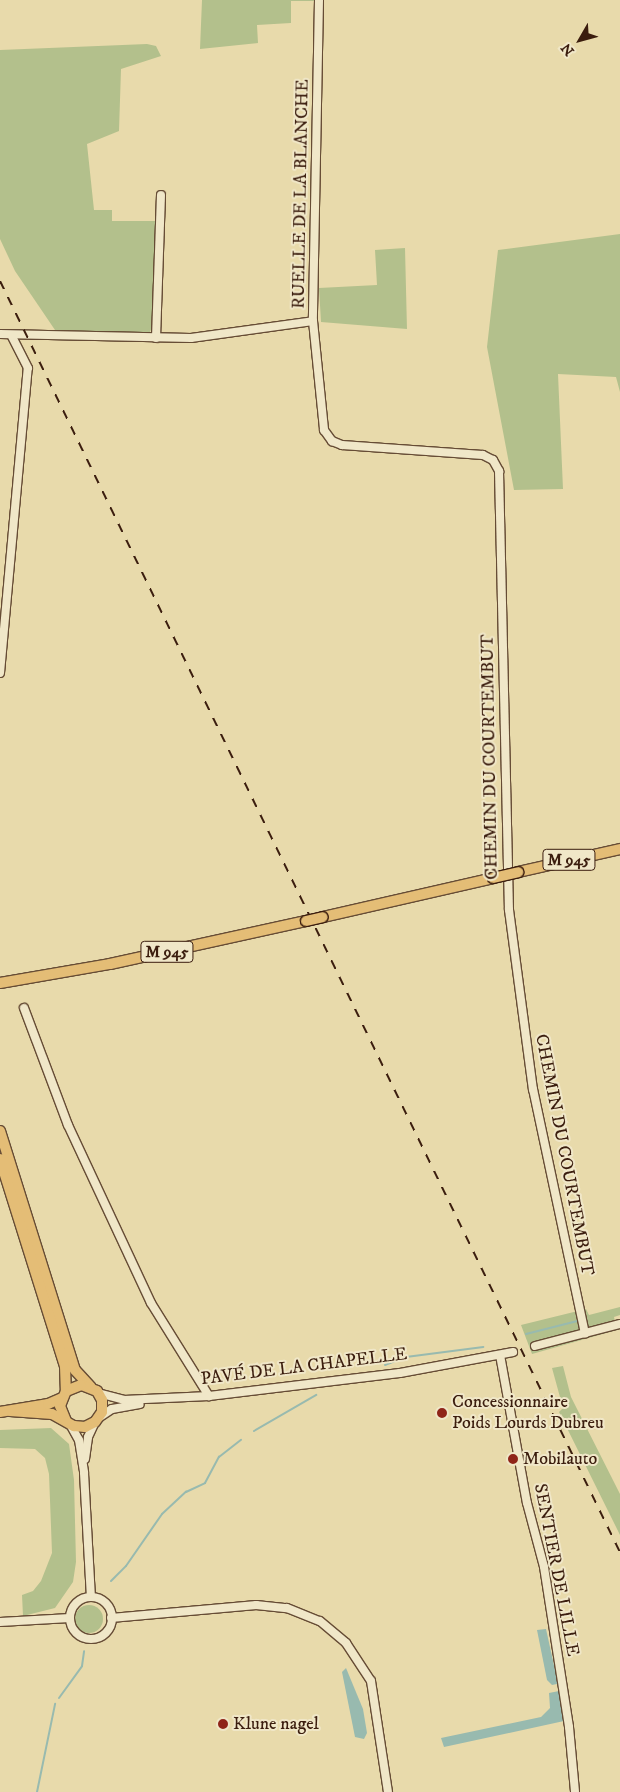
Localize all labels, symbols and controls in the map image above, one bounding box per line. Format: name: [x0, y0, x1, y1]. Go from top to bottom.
north arrow: [555, 15, 605, 65]
text: N: [558, 39, 579, 59]
street label: RUELLE DE LA BLANCHE: [288, 79, 314, 309]
street label: CHEMIN DU COURTEMBUT: [477, 634, 503, 880]
road number: M 945: [542, 846, 596, 874]
road number: M 945: [140, 939, 194, 966]
street label: CHEMIN DU COURTEMBUT: [530, 1032, 598, 1278]
street label: PAVÉ DE LA CHAPELLE: [200, 1344, 408, 1390]
place label: Concessionnaire Poids Lourds Dubreu: [452, 1392, 604, 1435]
marker: Concessionnaire Poids Lourds Dubreu: [436, 1407, 448, 1419]
place label: Mobilauto: [523, 1448, 597, 1470]
marker: Mobilauto: [507, 1453, 519, 1465]
street label: SENTIER DE LILLE: [529, 1482, 583, 1658]
place label: Klune nagel: [233, 1713, 319, 1735]
marker: Klune nagel: [217, 1718, 229, 1730]

